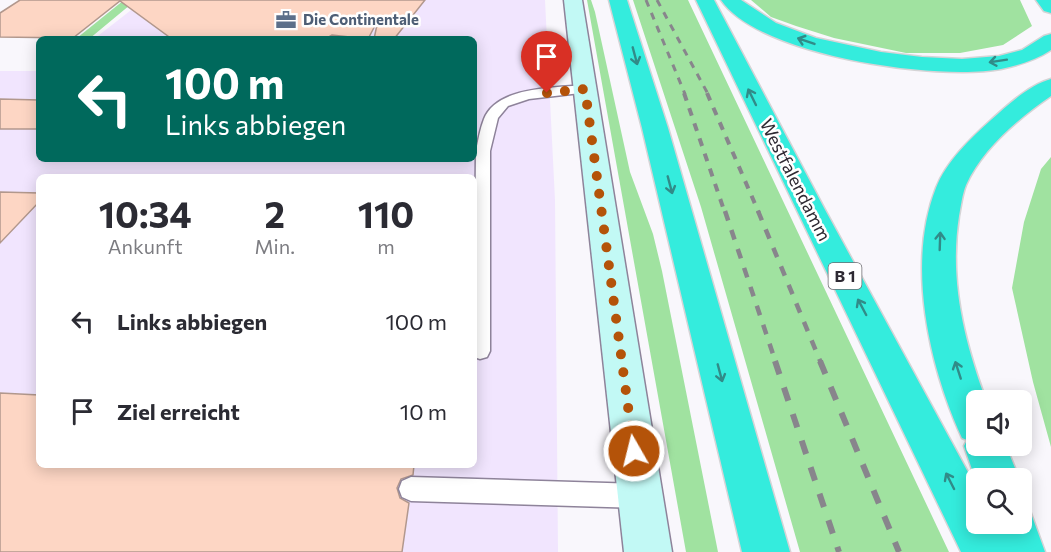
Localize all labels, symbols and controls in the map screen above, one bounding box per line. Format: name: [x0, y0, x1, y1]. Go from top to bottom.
office icon: Die Continentale: [274, 8, 298, 32]
place label: Die Continentale: [303, 10, 419, 28]
pin: [521, 31, 572, 93]
one-way arrow: [797, 35, 816, 46]
icon: arrive: [530, 40, 563, 73]
one-way arrow: [630, 46, 641, 65]
text: 100 m: [165, 56, 285, 108]
one-way arrow: [989, 56, 1008, 67]
icon: left: [66, 60, 144, 138]
one-way arrow: [746, 88, 758, 106]
text: Links abbiegen: [165, 108, 346, 141]
street label: Westfalendamm: [756, 115, 836, 244]
one-way arrow: [664, 175, 676, 194]
text: 10:34: [99, 191, 192, 235]
text: 2: [264, 191, 285, 235]
text: 110: [358, 191, 414, 235]
one-way arrow: [934, 232, 946, 252]
text: Ankunft: [108, 234, 183, 258]
text: Min.: [254, 234, 295, 258]
text: m: [377, 234, 395, 258]
road number: B 1: [828, 263, 862, 289]
one-way arrow: [856, 299, 867, 317]
icon: left: [66, 305, 99, 338]
text: Links abbiegen: [117, 308, 267, 335]
text: 100 m: [385, 308, 447, 335]
one-way arrow: [951, 361, 962, 380]
one-way arrow: [714, 364, 726, 383]
map controls: [966, 390, 1032, 534]
button: sound: [966, 390, 1032, 456]
icon: arrive: [66, 395, 99, 428]
text: Ziel erreicht: [117, 398, 240, 425]
text: 10 m: [400, 398, 447, 425]
position arrow: [602, 419, 666, 483]
button: search: [966, 468, 1032, 534]
one-way arrow: [944, 473, 956, 490]

